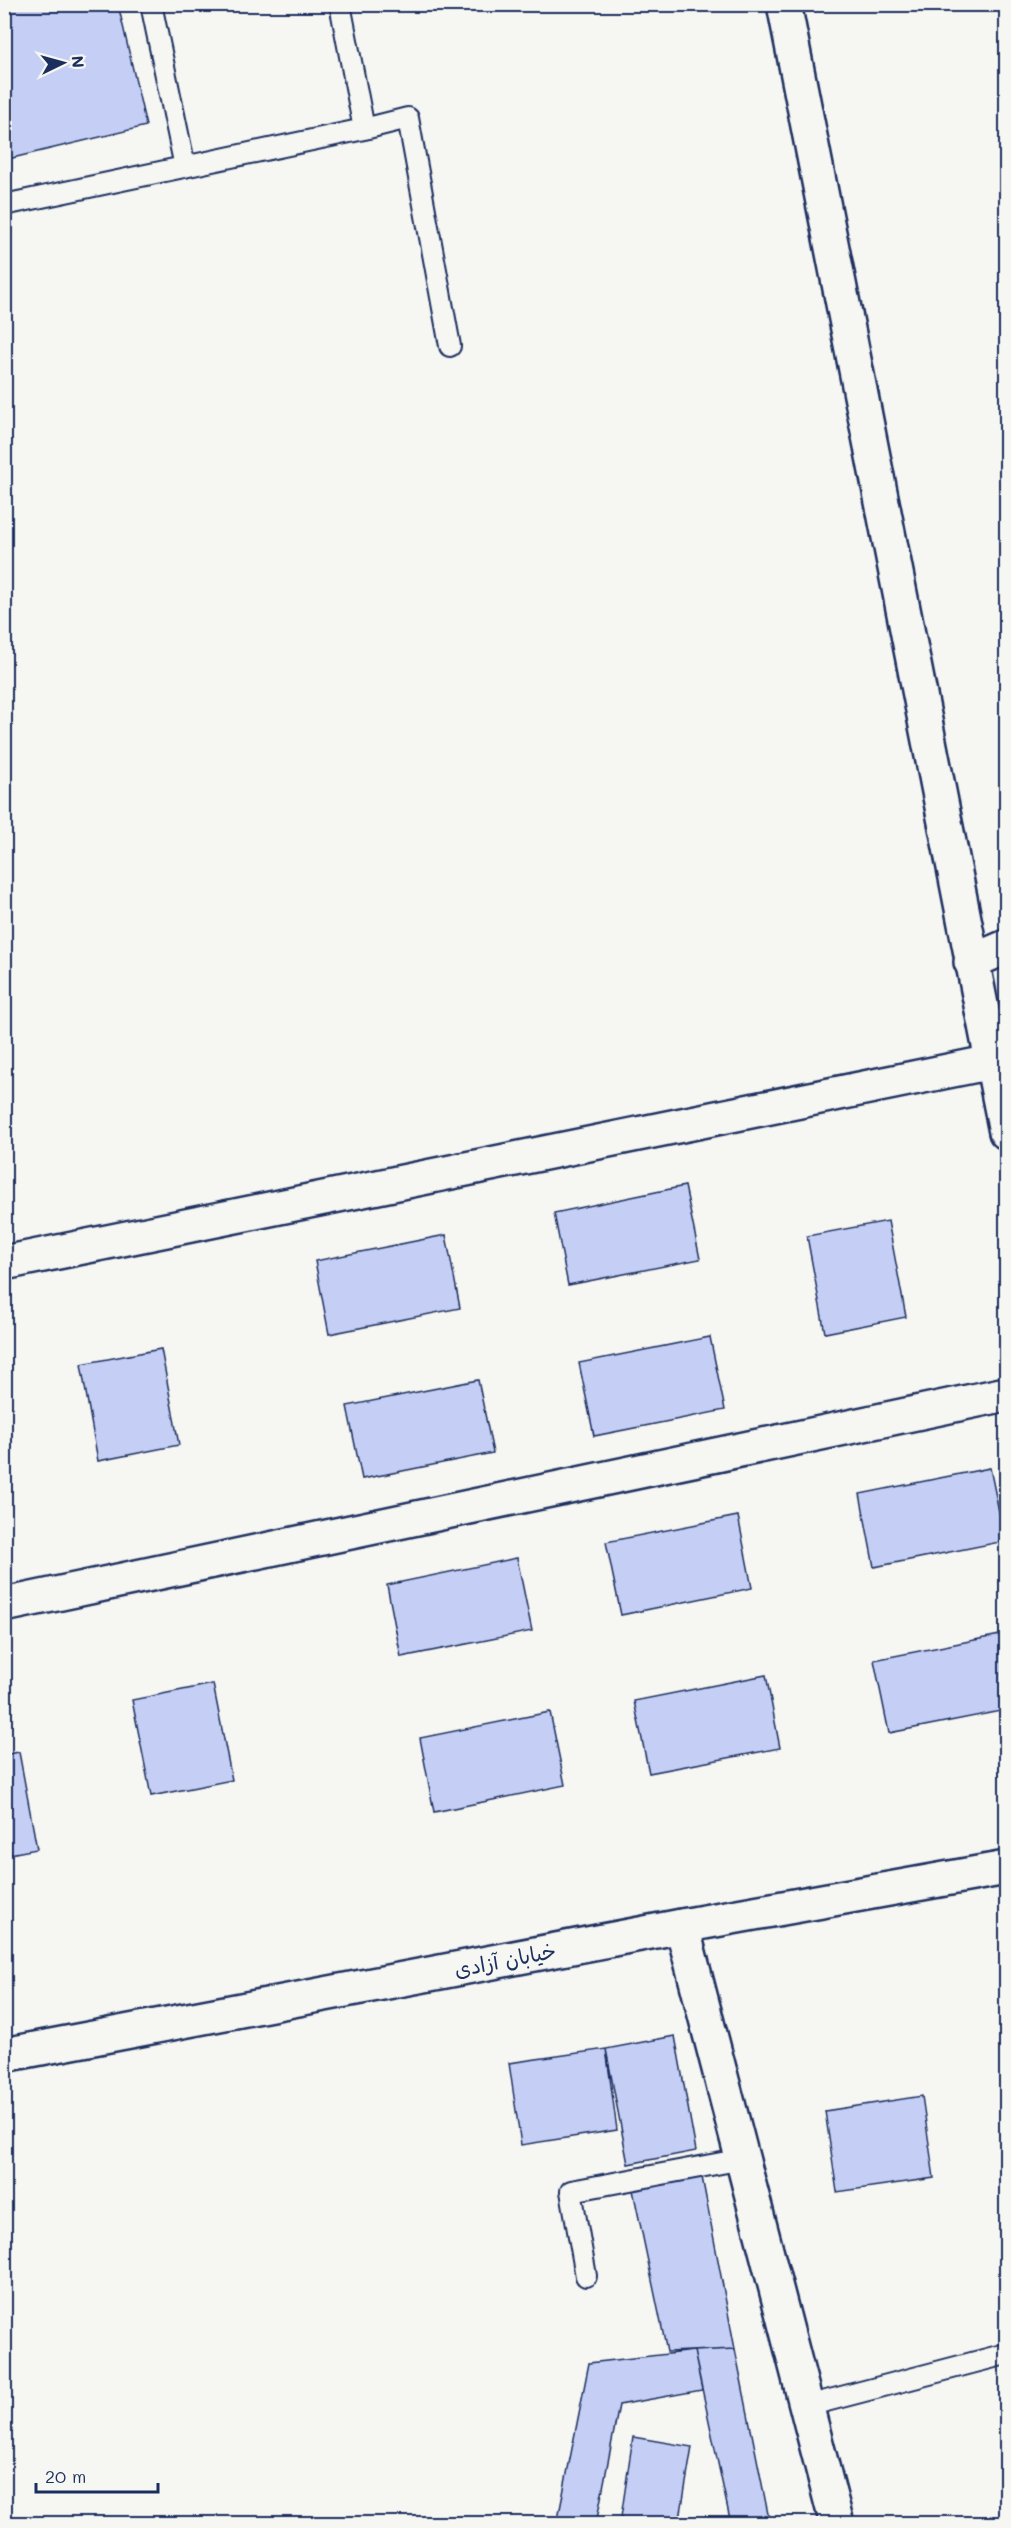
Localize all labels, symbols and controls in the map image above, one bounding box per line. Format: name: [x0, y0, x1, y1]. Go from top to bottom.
north arrow: [33, 33, 93, 93]
text: N: [67, 55, 89, 69]
street label: خیابان آزادی: [452, 1936, 558, 1983]
scale bar: [36, 2456, 158, 2494]
text: 20 m: [45, 2464, 86, 2488]

